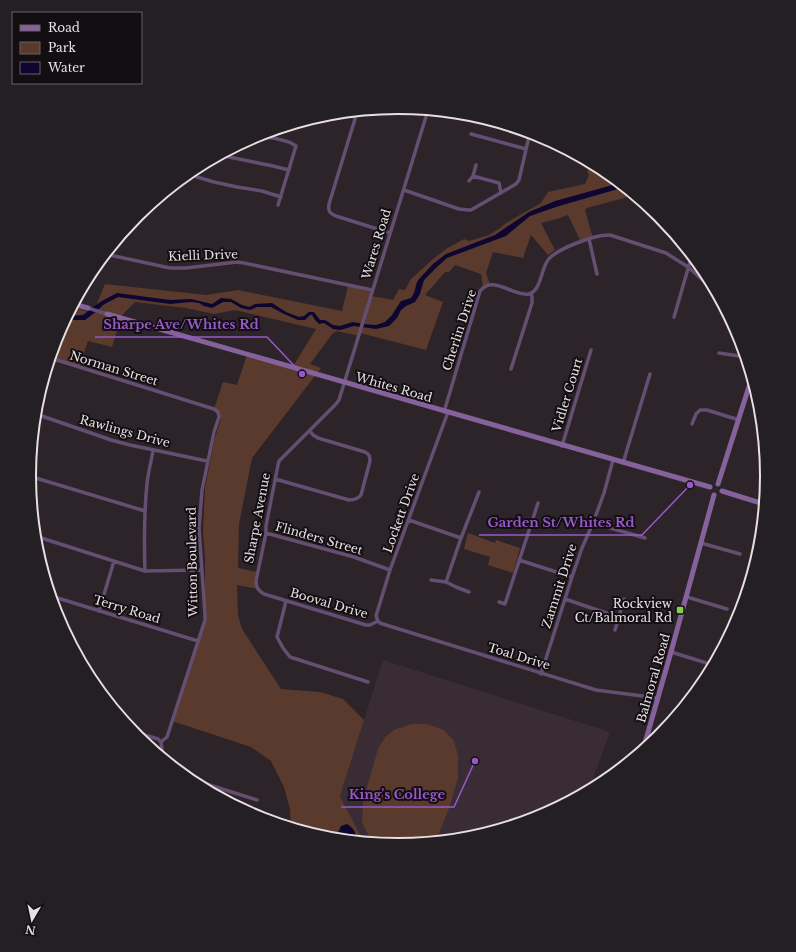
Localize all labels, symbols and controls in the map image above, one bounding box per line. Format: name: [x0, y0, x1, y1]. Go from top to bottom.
legend: [12, 12, 142, 84]
text: Road: [48, 20, 80, 35]
text: Park: [48, 40, 76, 55]
text: Water: [47, 60, 85, 75]
street label: Wares Road: [358, 207, 394, 282]
street label: Kielli Drive: [168, 246, 238, 264]
street label: Cherlin Drive: [439, 287, 479, 372]
callout: Sharpe Ave/Whites Rd: [95, 312, 267, 337]
text: Sharpe Ave/Whites Rd: [103, 316, 259, 333]
street label: Norman Street: [68, 347, 160, 389]
street label: Vidler Court: [548, 356, 586, 435]
street label: Whites Road: [353, 369, 434, 405]
street label: Rawlings Drive: [78, 412, 172, 450]
street label: Sharpe Avenue: [241, 471, 273, 565]
street label: Lockett Drive: [380, 471, 422, 555]
street label: Witton Boulevard: [184, 507, 200, 618]
callout: Garden St/Whites Rd: [479, 510, 642, 535]
text: Garden St/Whites Rd: [487, 514, 635, 531]
street label: Flinders Street: [274, 518, 365, 558]
street label: Zammit Drive: [538, 542, 580, 630]
street label: Booval Drive: [288, 585, 370, 621]
street label: Terry Road: [92, 592, 162, 626]
place label: Rockview Ct/Balmoral Rd: [575, 596, 673, 625]
marker: Rockview Ct/Balmoral Rd: [675, 605, 685, 615]
street label: Balmoral Road: [633, 632, 673, 724]
street label: Toal Drive: [486, 639, 552, 673]
callout: King's College: [341, 782, 454, 807]
text: King's College: [349, 786, 446, 803]
north arrow: [12, 900, 52, 940]
text: N: [24, 922, 37, 938]

